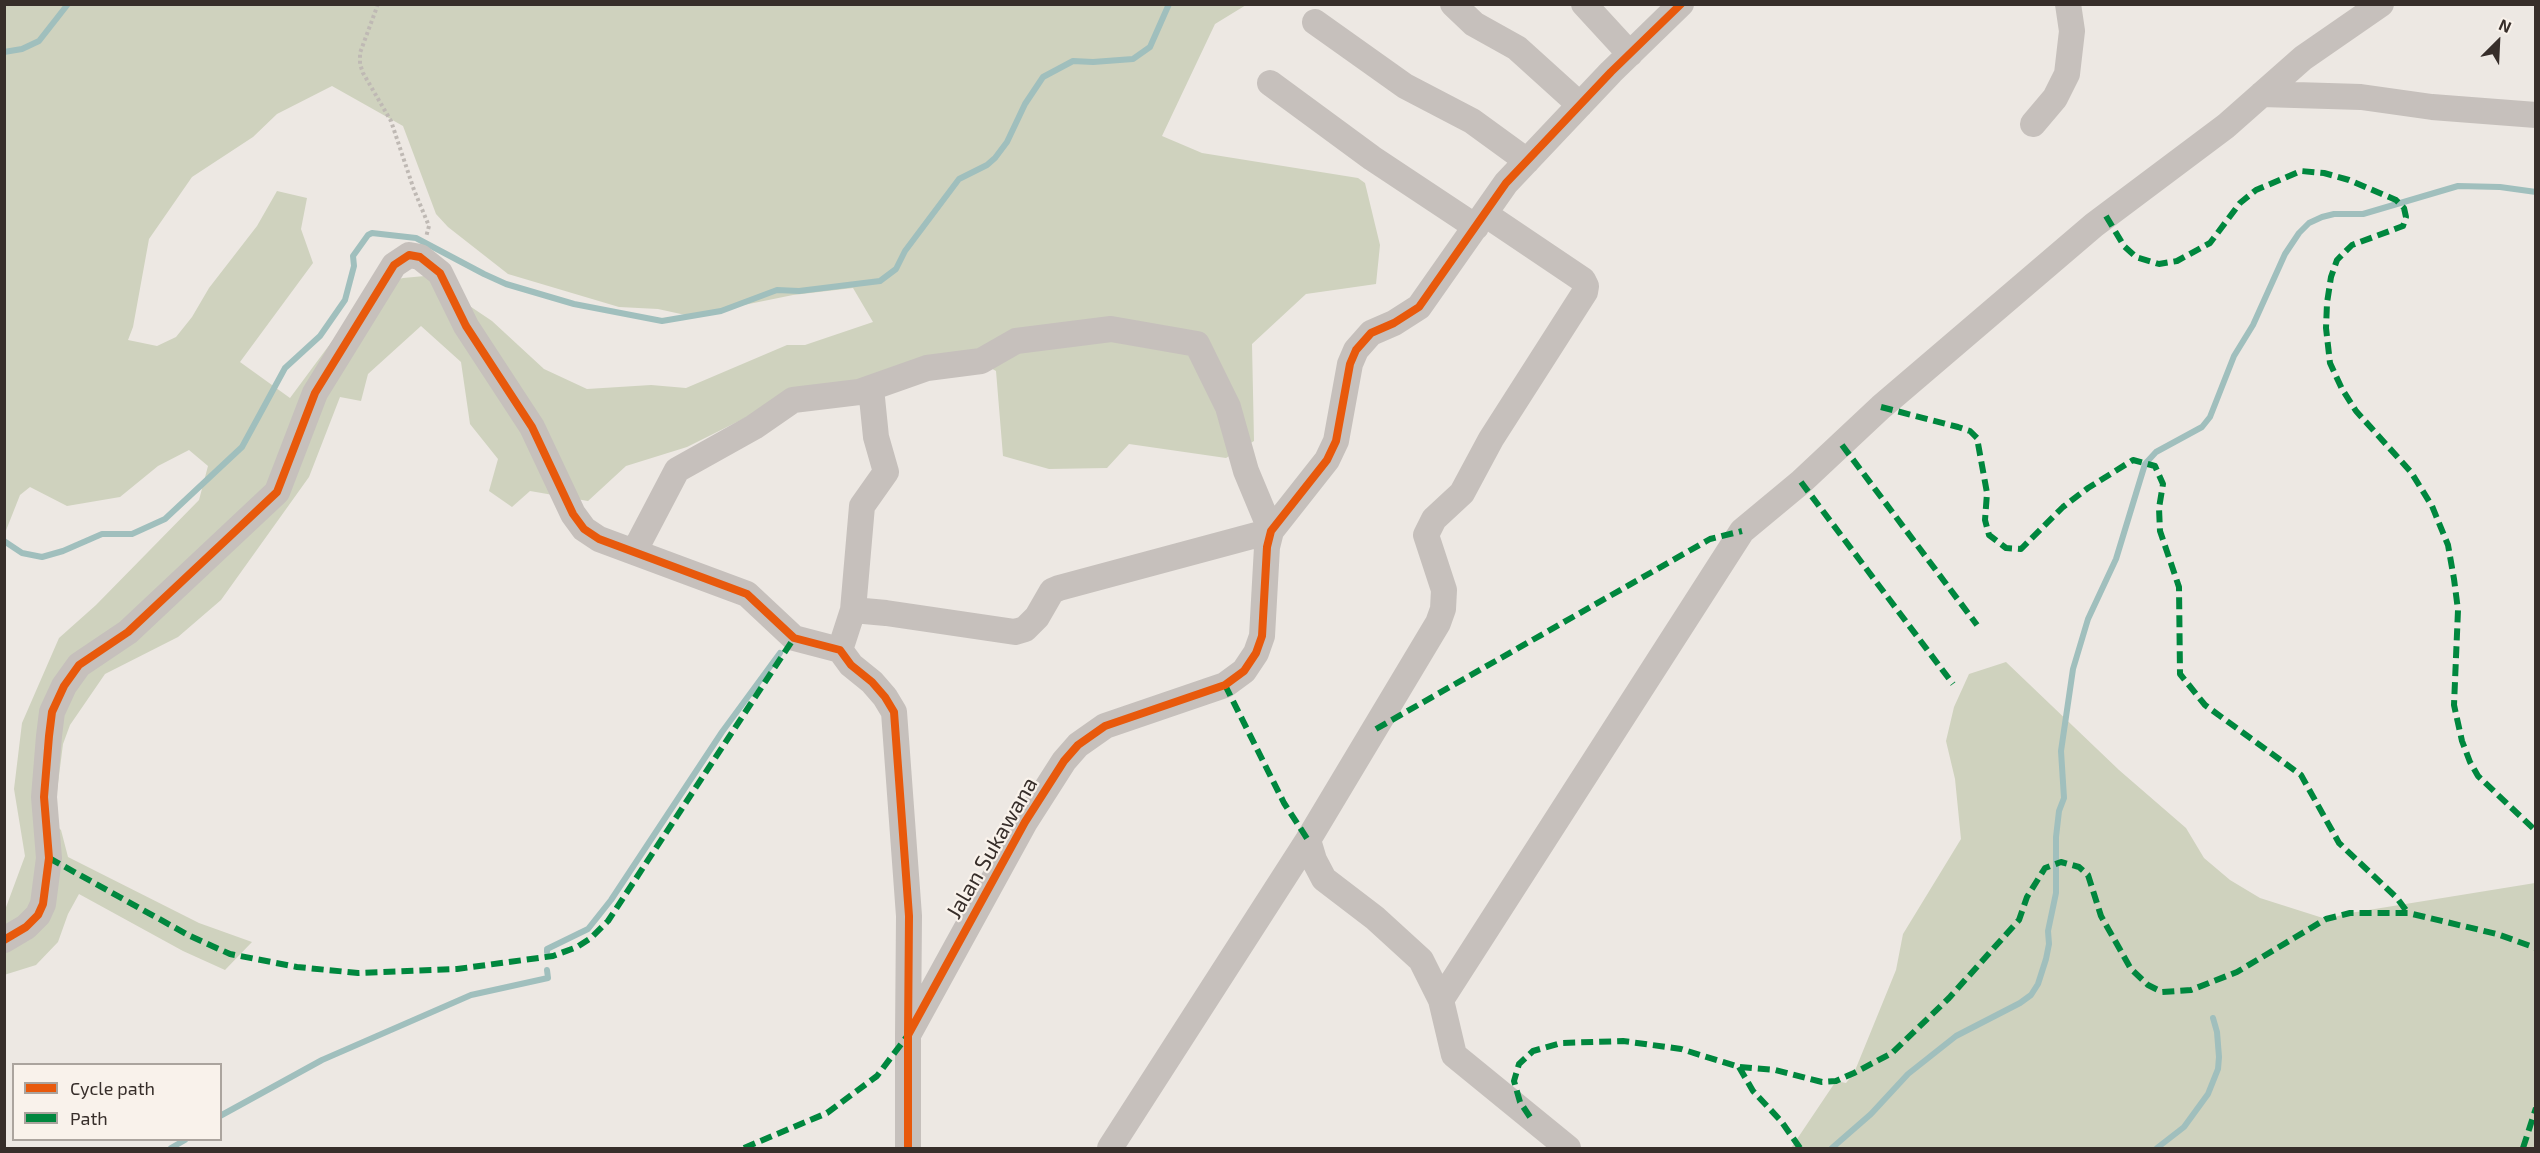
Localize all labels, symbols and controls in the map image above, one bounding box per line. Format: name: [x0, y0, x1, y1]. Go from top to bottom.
north arrow: [2468, 12, 2528, 72]
text: N: [2496, 14, 2515, 36]
street label: Jalan Sukawana: [941, 773, 1043, 923]
legend: [12, 1063, 222, 1141]
text: Cycle path: [70, 1077, 155, 1099]
text: Path: [70, 1107, 108, 1129]

